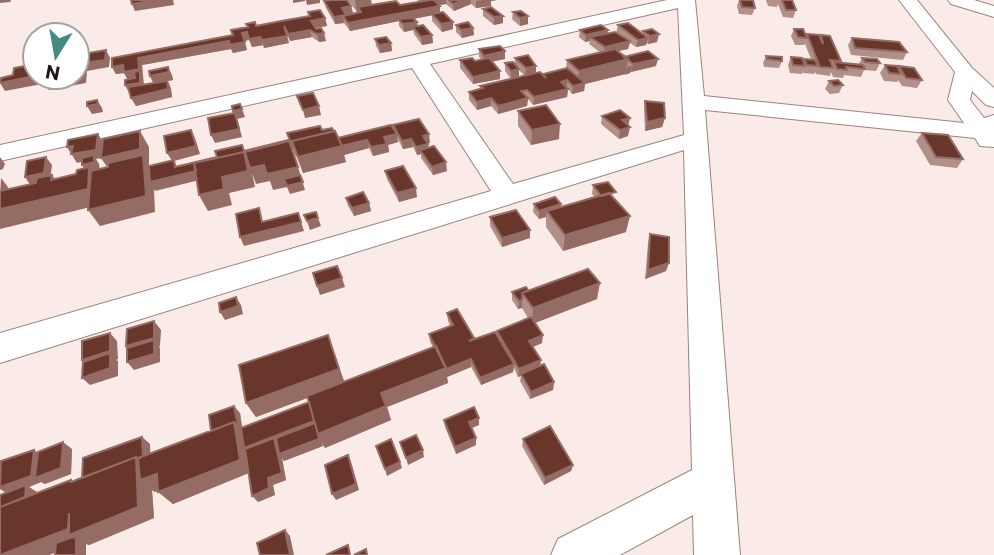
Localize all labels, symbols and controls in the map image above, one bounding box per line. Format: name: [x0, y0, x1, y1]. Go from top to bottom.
north arrow: [21, 21, 91, 91]
text: N: [43, 61, 62, 86]

